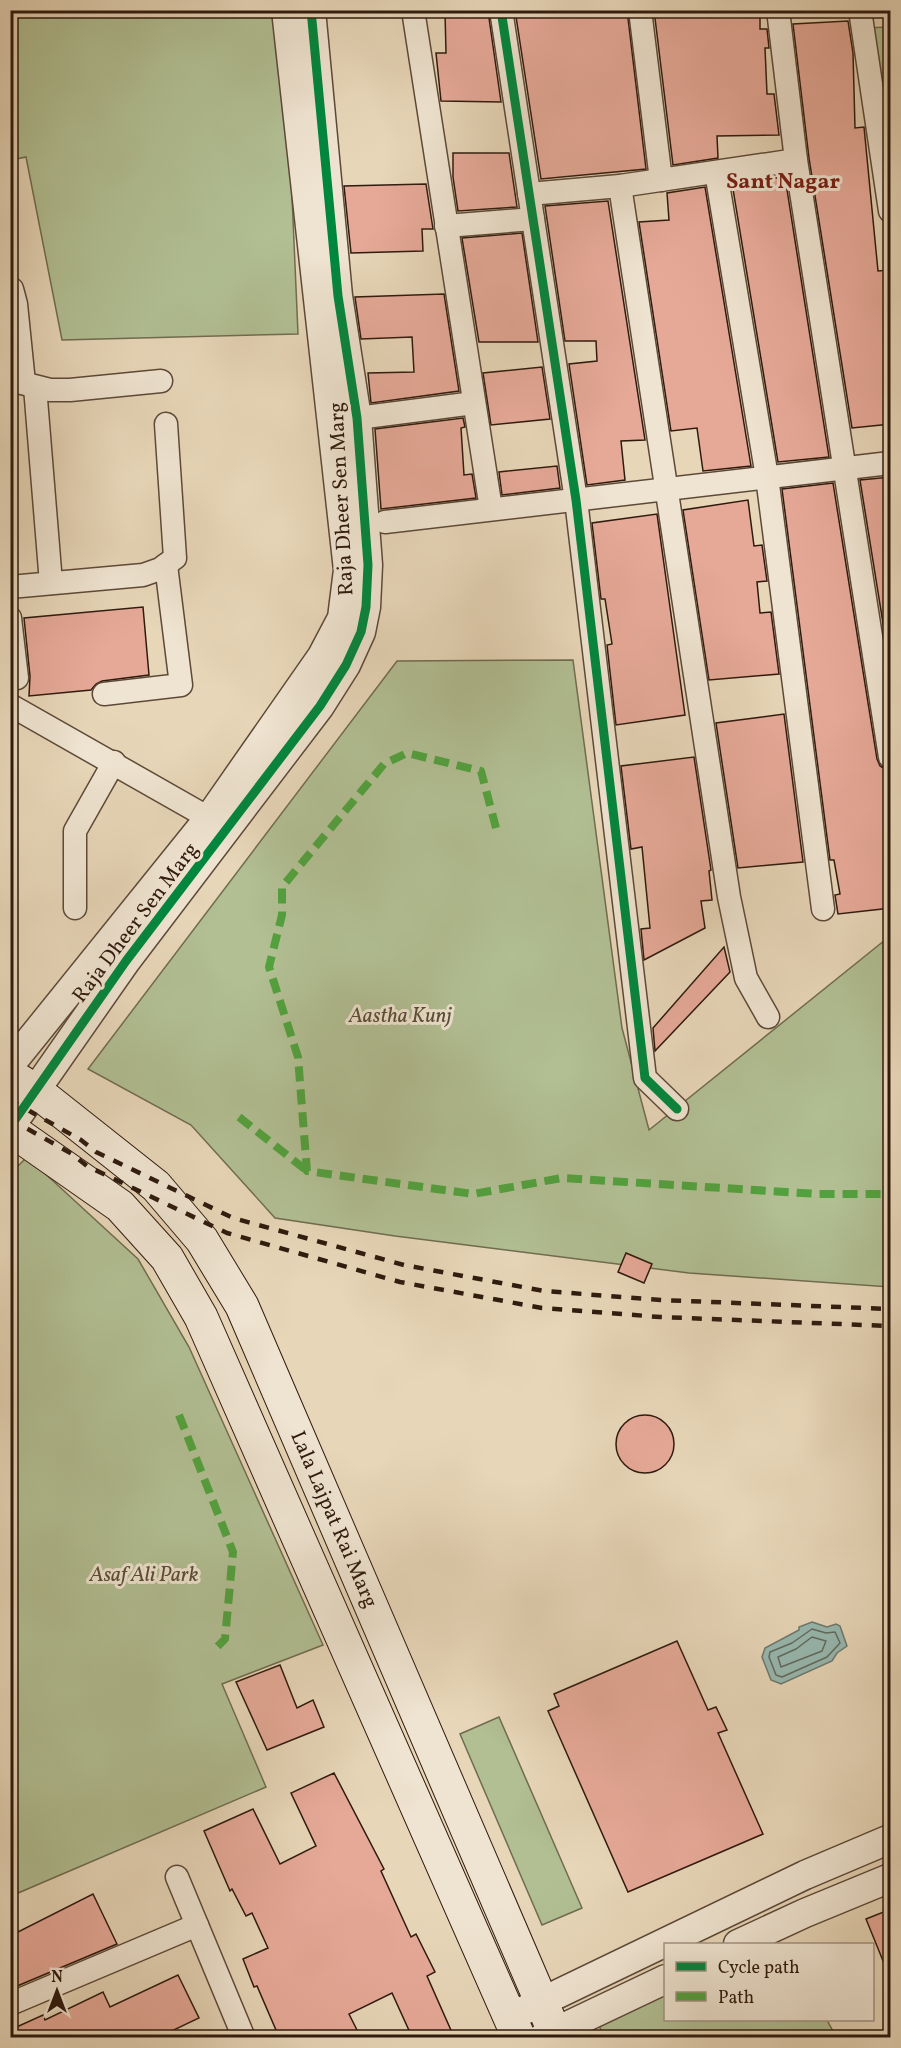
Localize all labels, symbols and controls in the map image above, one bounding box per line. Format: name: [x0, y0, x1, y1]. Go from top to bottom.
district label: Sant Nagar: [726, 167, 840, 198]
street label: Raja Dheer Sen Marg: [322, 401, 362, 597]
street label: Raja Dheer Sen Marg: [66, 837, 206, 1009]
park label: Aastha Kunj: [348, 1002, 452, 1031]
street label: Lala Lajpat Rai Marg: [283, 1426, 385, 1612]
park label: Asaf Ali Park: [89, 1561, 199, 1590]
legend: [664, 1943, 874, 2021]
text: Cycle path: [718, 1956, 800, 1981]
north arrow: [27, 1961, 87, 2021]
text: N: [51, 1967, 63, 1989]
text: Path: [718, 1986, 754, 2011]

